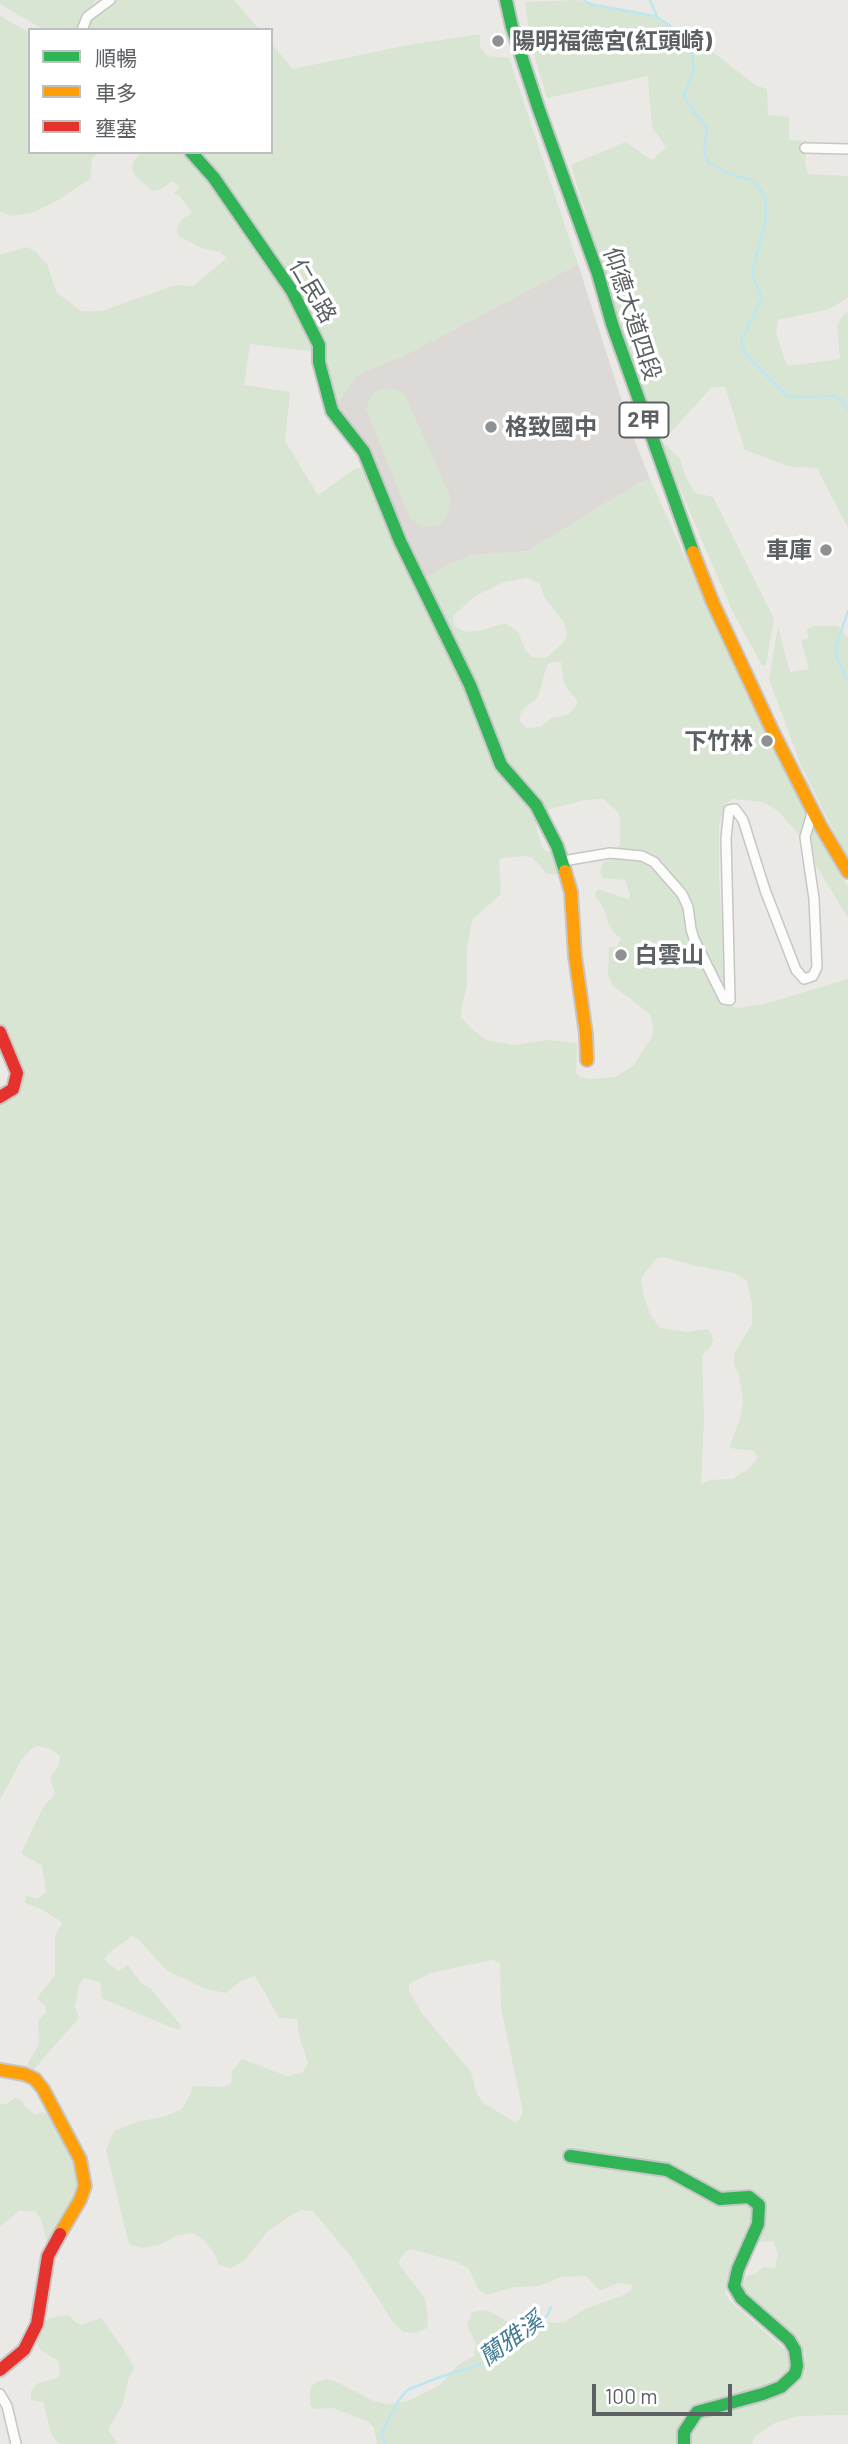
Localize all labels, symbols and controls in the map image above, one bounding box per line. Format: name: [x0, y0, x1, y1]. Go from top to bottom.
place label: 陽明福德宮(紅頭崎): [512, 27, 712, 55]
legend: [28, 28, 273, 154]
marker: 陽明福德宮(紅頭崎): [490, 33, 506, 49]
text: 順暢: [95, 45, 137, 70]
text: 車多: [95, 80, 137, 105]
text: 壅塞: [95, 115, 137, 140]
street label: 仰德大道四段: [598, 244, 666, 384]
street label: 仁民路: [284, 254, 342, 328]
road number: 2甲: [620, 402, 668, 438]
place label: 格致國中: [505, 413, 597, 441]
marker: 格致國中: [483, 419, 499, 435]
place label: 車庫: [766, 536, 812, 564]
marker: 車庫: [818, 542, 834, 558]
place label: 下竹林: [684, 727, 753, 755]
marker: 下竹林: [759, 733, 775, 749]
place label: 白雲山: [635, 941, 704, 969]
marker: 白雲山: [613, 947, 629, 963]
water label: 蘭雅溪: [473, 2306, 549, 2372]
scale bar: [596, 2370, 736, 2414]
text: 100 m: [605, 2383, 658, 2408]

